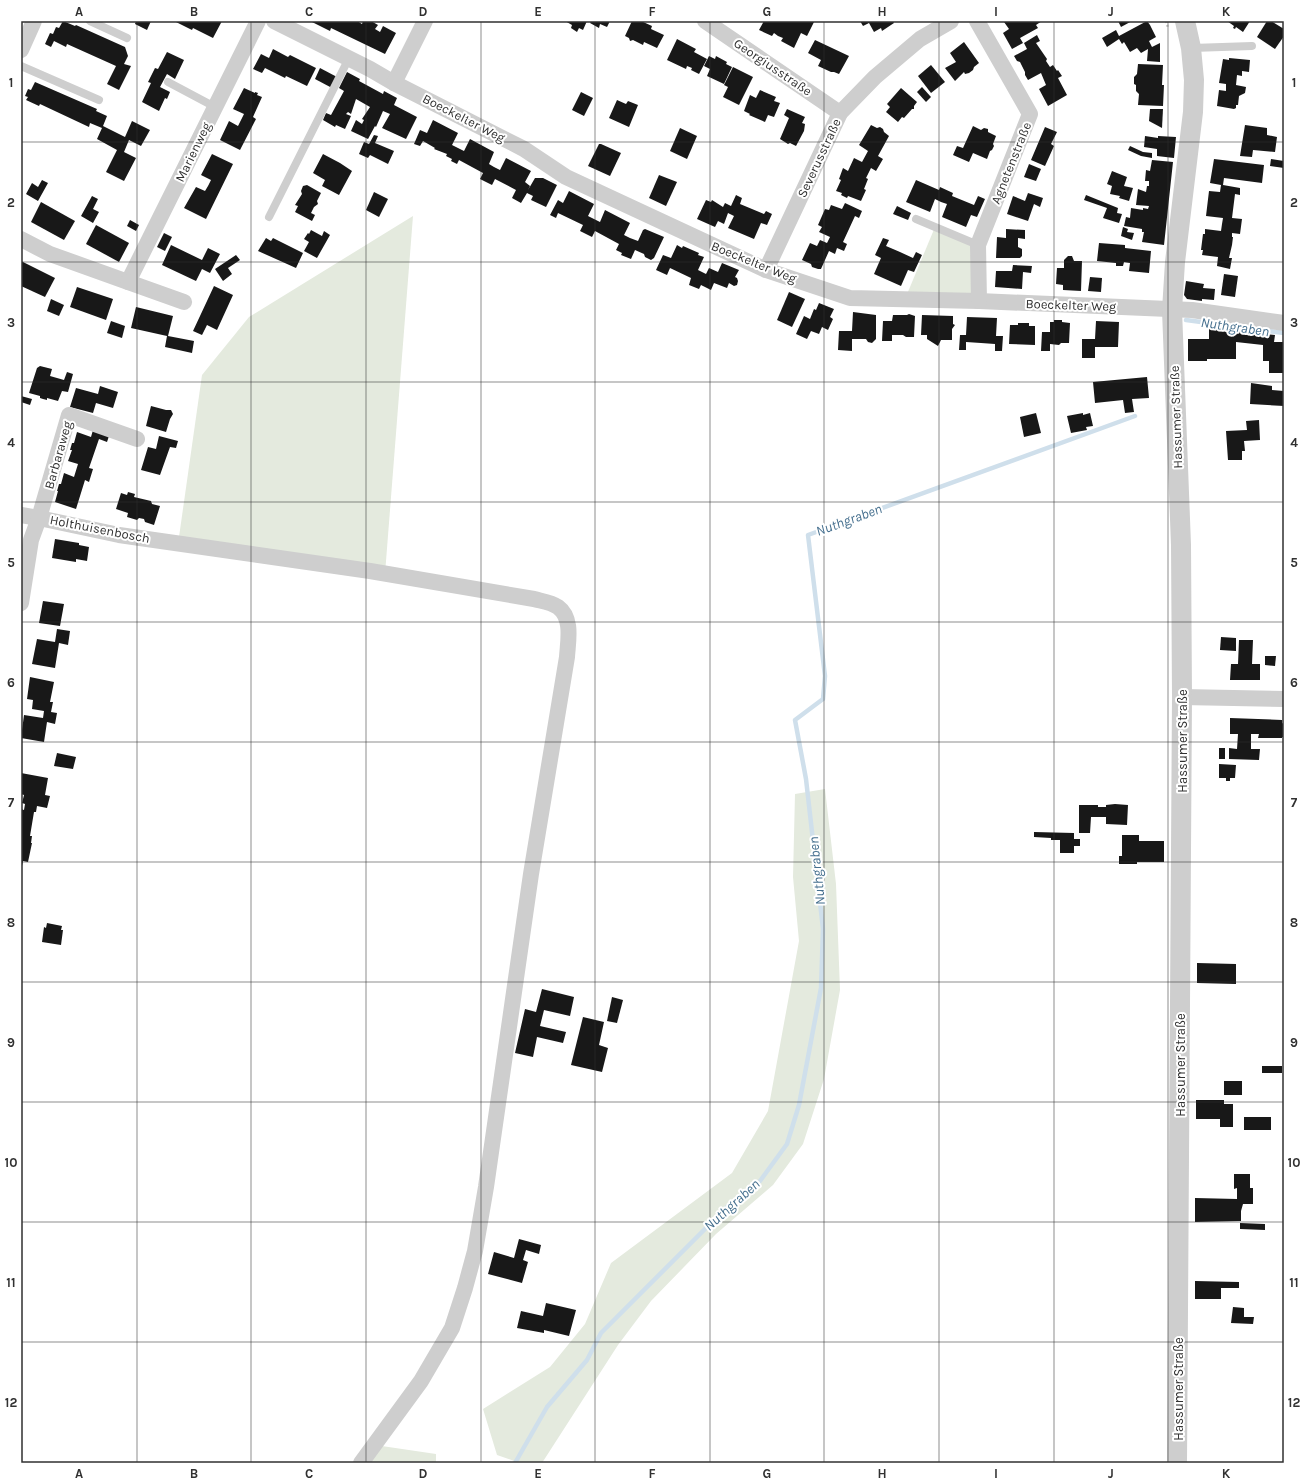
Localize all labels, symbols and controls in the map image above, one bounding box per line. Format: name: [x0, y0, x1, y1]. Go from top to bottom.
text: A: [75, 4, 83, 19]
text: B: [190, 4, 198, 19]
text: C: [305, 4, 313, 19]
text: D: [419, 4, 428, 19]
text: E: [534, 4, 542, 19]
text: F: [648, 4, 656, 19]
text: G: [763, 4, 771, 19]
text: H: [877, 4, 887, 19]
text: I: [994, 4, 998, 19]
text: J: [1108, 4, 1114, 19]
text: K: [1222, 4, 1231, 19]
street label: Georgiusstraße: [731, 35, 815, 99]
text: 1: [9, 75, 13, 90]
text: 1: [1292, 75, 1296, 90]
street label: Boeckelter Weg: [420, 91, 508, 146]
street label: Severusstraße: [794, 116, 844, 200]
street label: Marienweg: [172, 119, 214, 184]
street label: Agnetenstraße: [988, 120, 1034, 206]
text: 2: [7, 195, 15, 210]
text: 2: [1290, 195, 1298, 210]
street label: Boeckelter Weg: [709, 238, 800, 286]
street label: Boeckelter Weg: [1025, 296, 1117, 314]
water label: Nuthgraben: [1200, 314, 1270, 340]
text: 3: [7, 315, 15, 330]
text: 3: [1290, 315, 1298, 330]
street label: Hassumer Straße: [1167, 365, 1185, 469]
street label: Barbaraweg: [41, 419, 75, 491]
text: 4: [7, 435, 15, 450]
text: 4: [1290, 435, 1298, 450]
water label: Nuthgraben: [814, 500, 884, 540]
street label: Holthuisenbosch: [49, 512, 151, 546]
text: 5: [7, 555, 15, 570]
text: 5: [1290, 555, 1298, 570]
text: 6: [7, 675, 15, 690]
text: 6: [1290, 675, 1298, 690]
street label: Hassumer Straße: [1175, 689, 1190, 793]
text: 7: [8, 795, 15, 810]
text: 7: [1291, 795, 1298, 810]
water label: Nuthgraben: [805, 836, 829, 906]
text: 8: [7, 915, 15, 930]
text: 8: [1290, 915, 1298, 930]
street label: Hassumer Straße: [1173, 1013, 1188, 1117]
text: 9: [7, 1035, 15, 1050]
text: 9: [1290, 1035, 1298, 1050]
text: 10: [5, 1155, 17, 1170]
text: 10: [1288, 1155, 1300, 1170]
water label: Nuthgraben: [701, 1176, 763, 1234]
text: 11: [6, 1275, 16, 1290]
text: 11: [1289, 1275, 1299, 1290]
street label: Hassumer Straße: [1171, 1337, 1186, 1441]
text: 12: [5, 1395, 17, 1410]
text: 12: [1288, 1395, 1300, 1410]
text: A: [75, 1466, 83, 1481]
text: B: [190, 1466, 198, 1481]
text: C: [305, 1466, 313, 1481]
text: D: [419, 1466, 428, 1481]
text: E: [534, 1466, 542, 1481]
text: F: [648, 1466, 656, 1481]
text: G: [763, 1466, 771, 1481]
text: H: [877, 1466, 887, 1481]
text: I: [994, 1466, 998, 1481]
text: J: [1108, 1466, 1114, 1481]
text: K: [1222, 1466, 1231, 1481]

